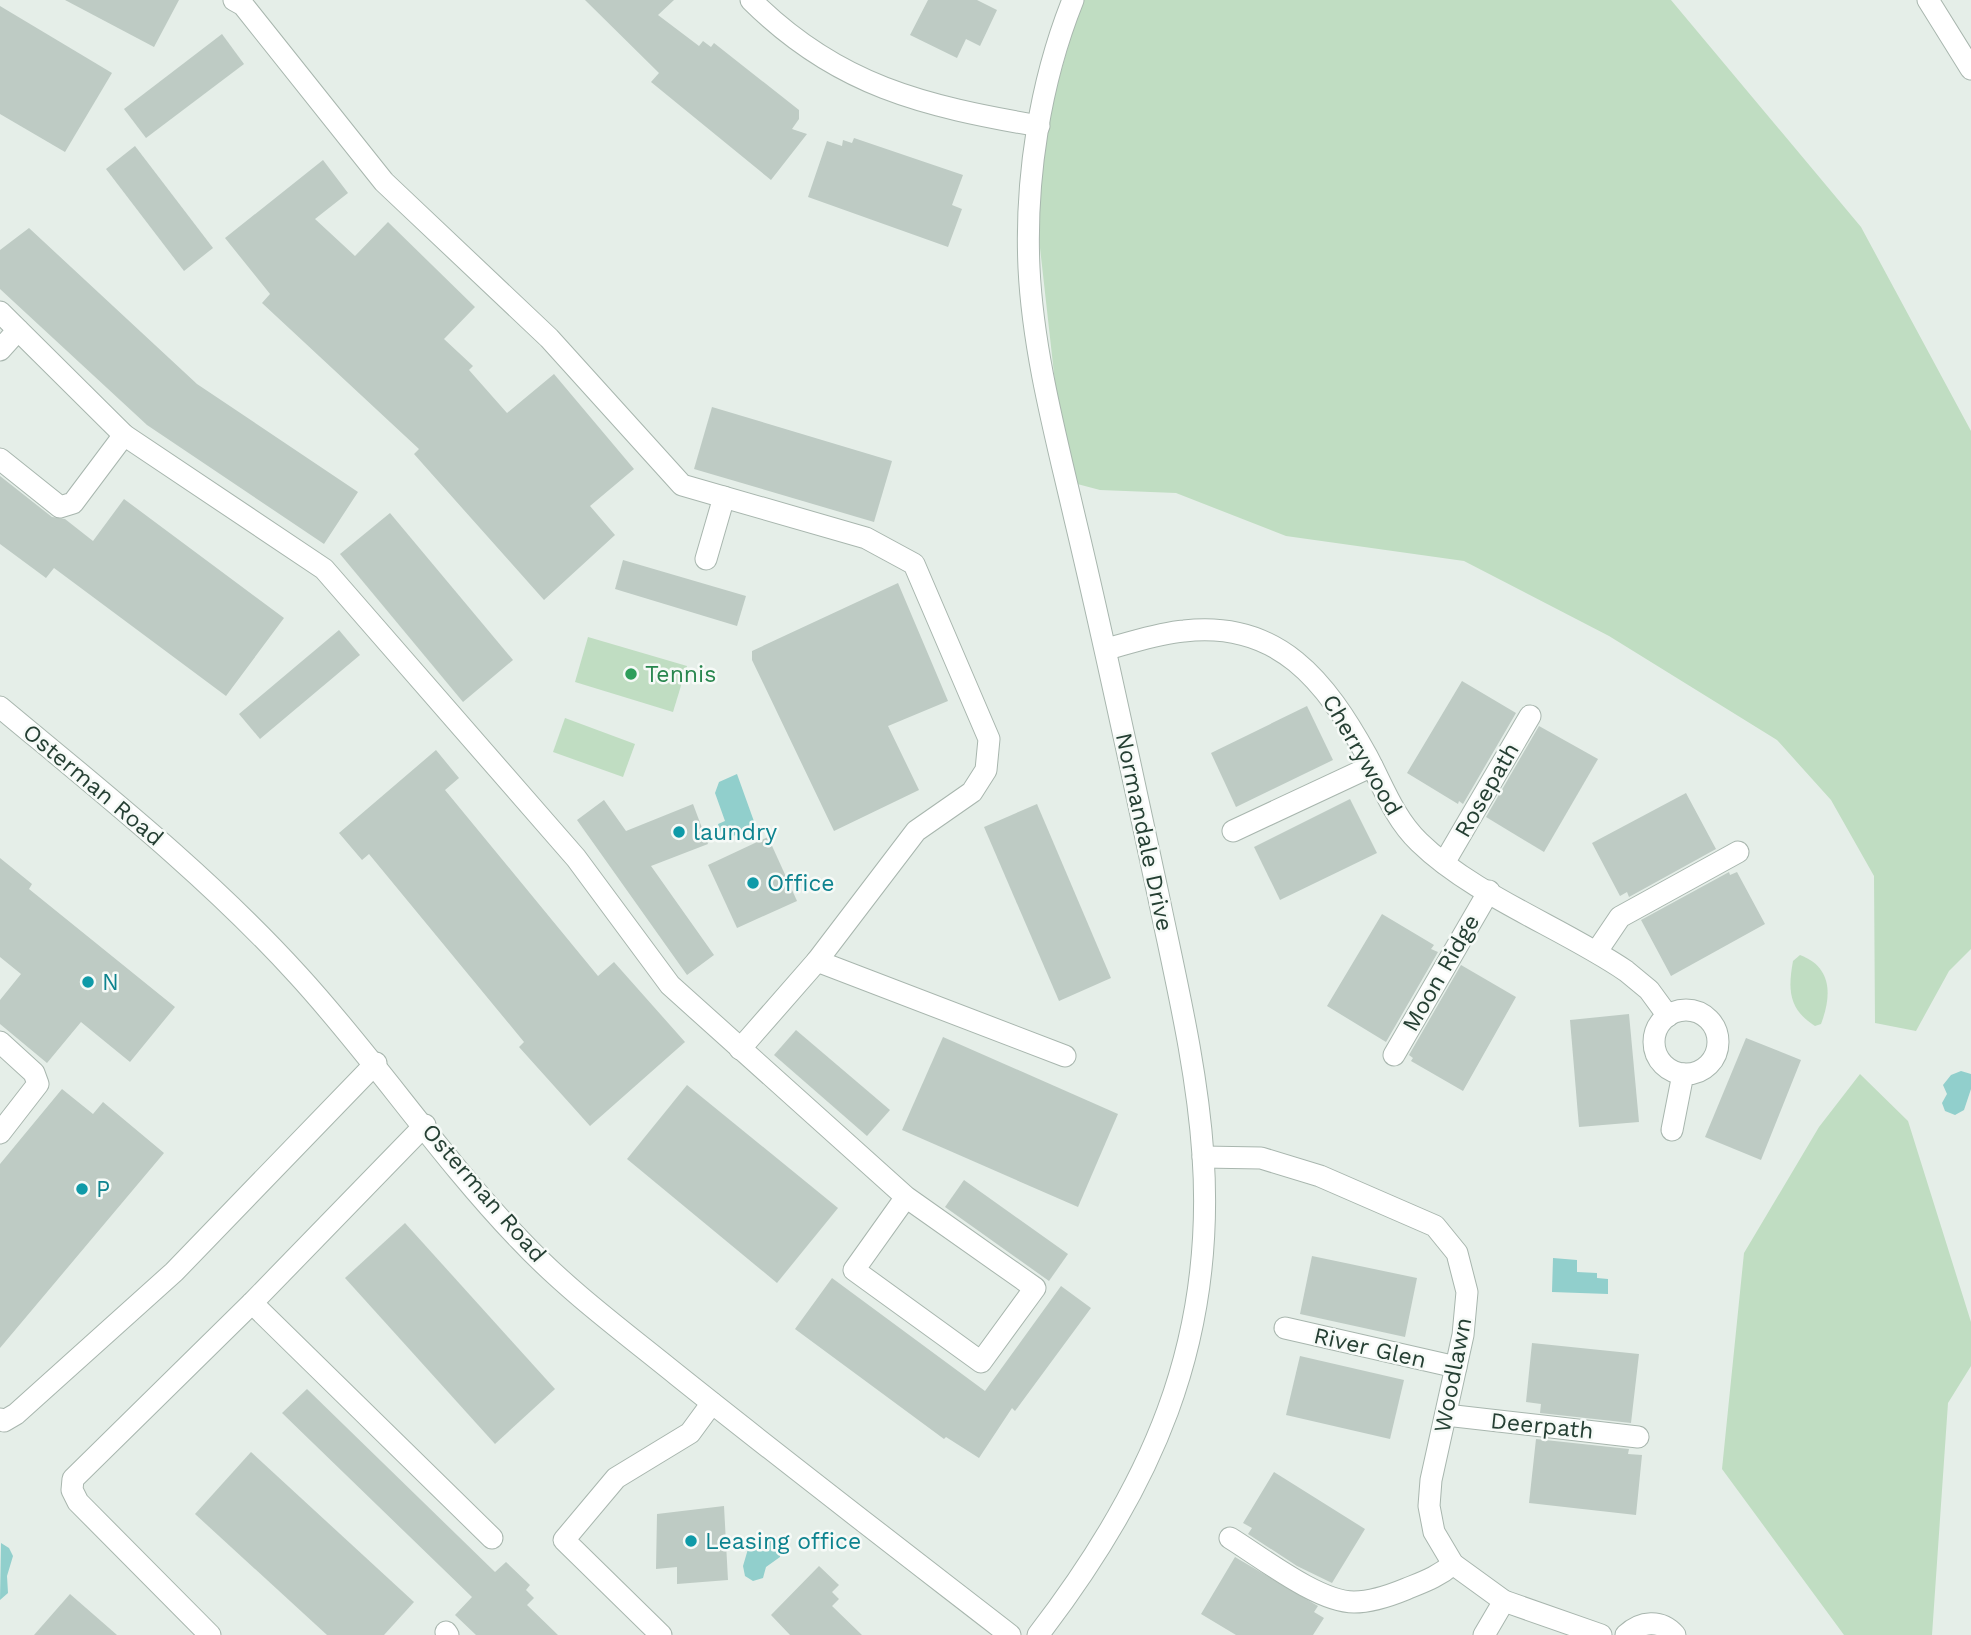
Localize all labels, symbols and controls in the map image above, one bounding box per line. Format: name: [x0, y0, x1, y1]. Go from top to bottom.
place label: Tennis: [645, 661, 716, 688]
marker: Tennis: [623, 666, 639, 682]
street label: Cherrywood: [1317, 690, 1407, 820]
street label: Osterman Road: [17, 718, 169, 852]
street label: Normandale Drive: [1110, 730, 1178, 934]
street label: Rosepath: [1449, 738, 1525, 842]
place label: laundry: [693, 819, 777, 846]
marker: laundry: [671, 824, 687, 840]
place label: Office: [767, 870, 835, 897]
marker: Office: [745, 875, 761, 891]
street label: Moon Ridge: [1397, 910, 1485, 1036]
place label: N: [102, 969, 119, 996]
marker: N: [80, 974, 96, 990]
street label: Osterman Road: [416, 1118, 552, 1268]
place label: P: [96, 1176, 110, 1203]
marker: P: [74, 1181, 90, 1197]
street label: Woodlawn: [1429, 1315, 1477, 1435]
street label: River Glen: [1311, 1322, 1429, 1374]
street label: Deerpath: [1489, 1407, 1595, 1445]
place label: Leasing office: [705, 1528, 861, 1555]
marker: Leasing office: [683, 1533, 699, 1549]

